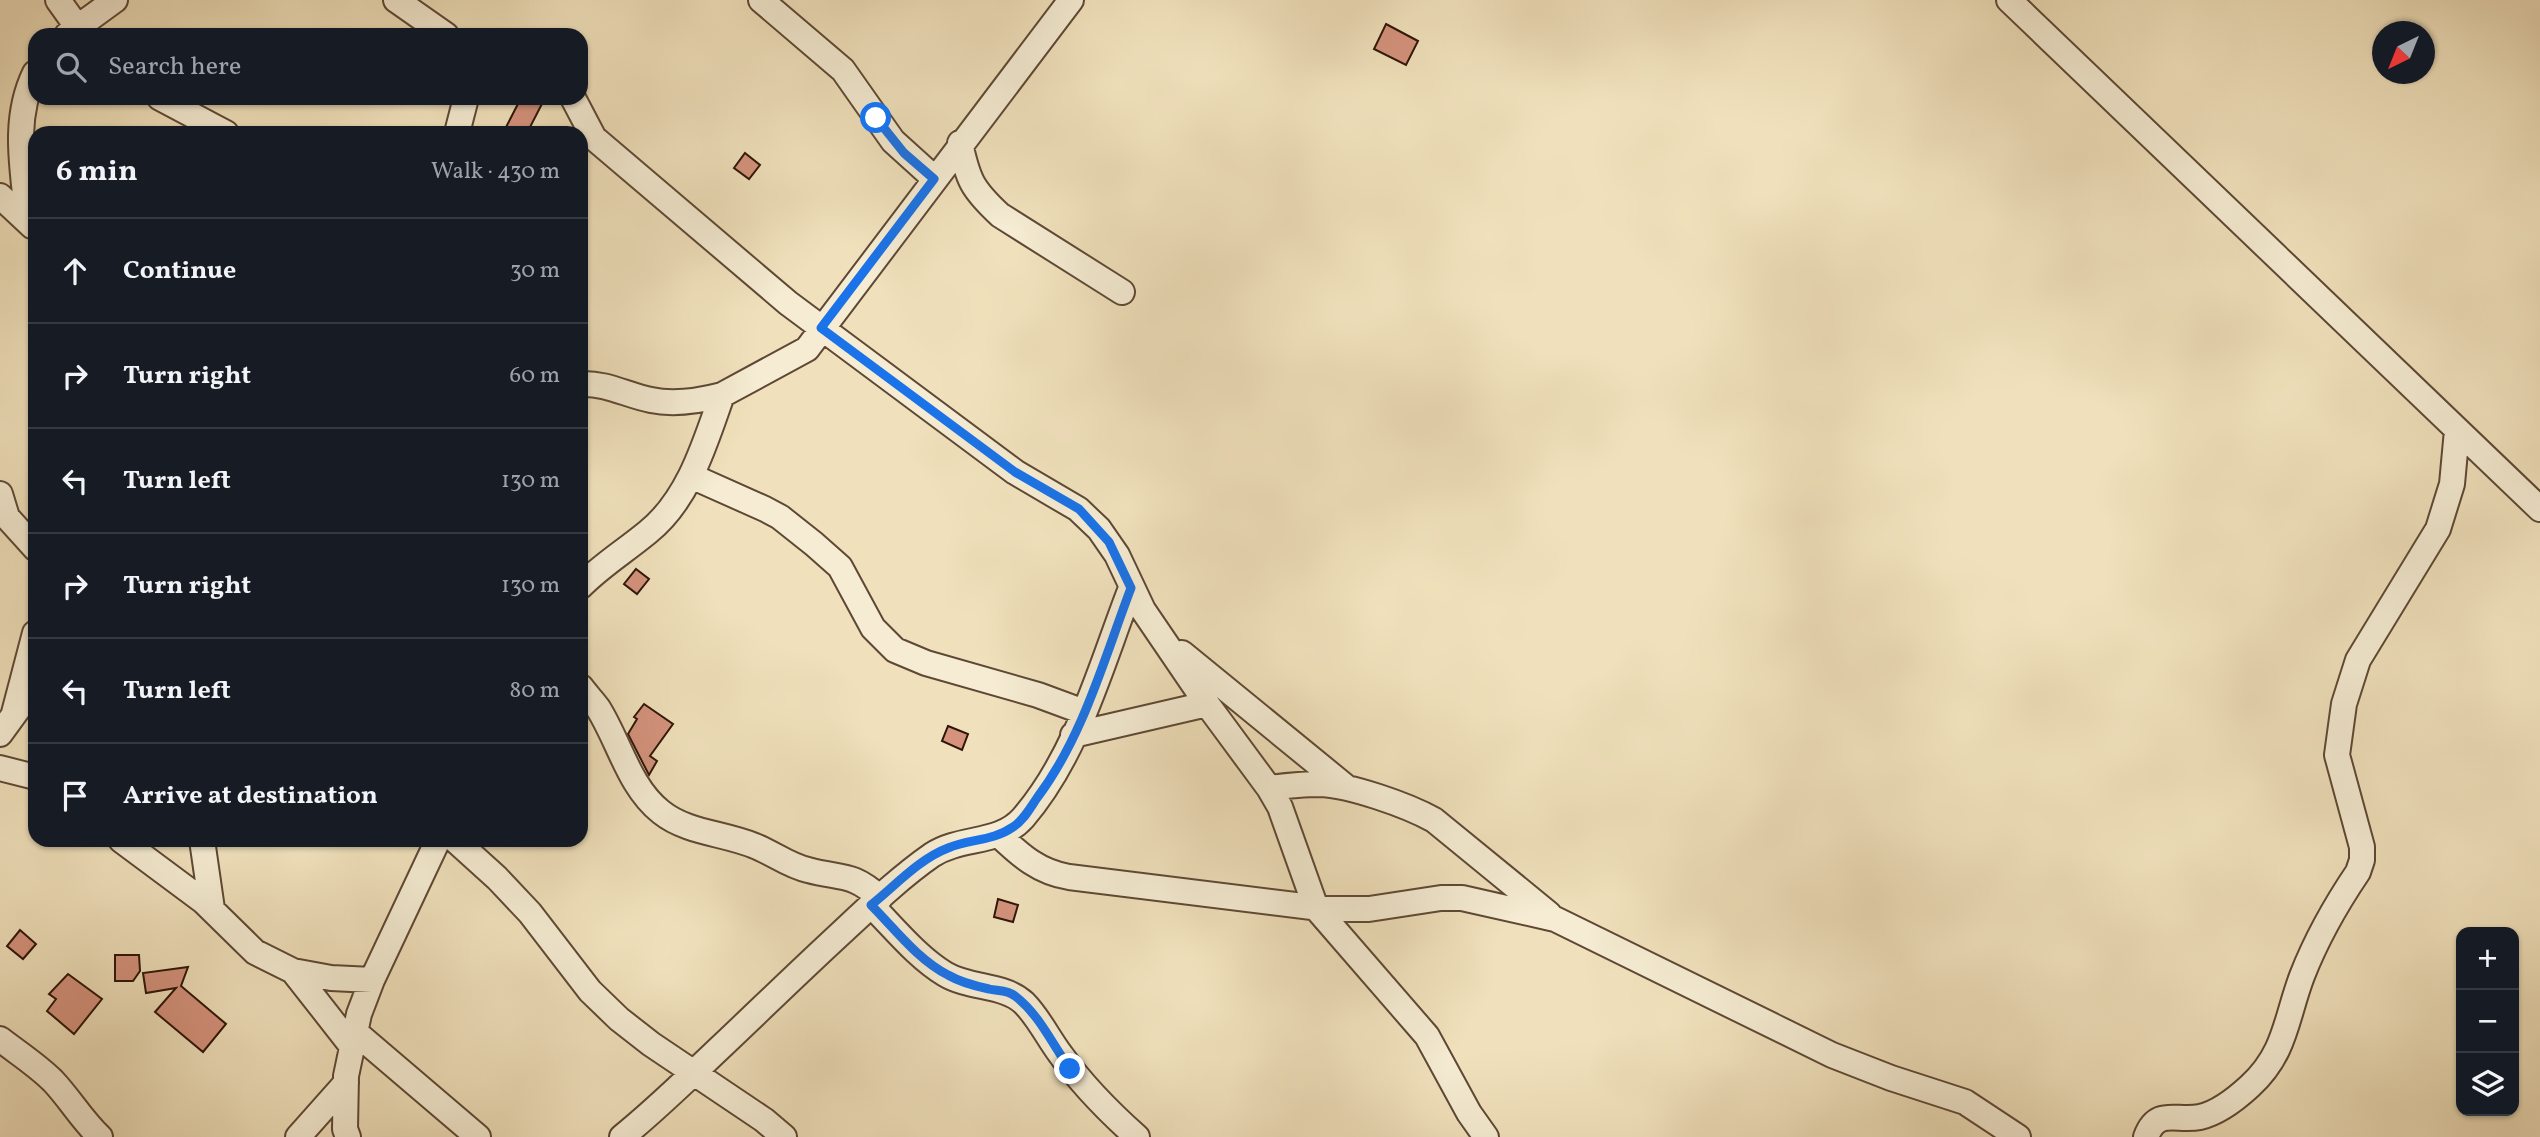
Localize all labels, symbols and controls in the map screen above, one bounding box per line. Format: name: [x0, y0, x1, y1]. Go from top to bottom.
north arrow: [2372, 21, 2435, 84]
search box: [28, 28, 588, 105]
icon: search: [52, 48, 90, 86]
text: Search here: [108, 49, 241, 85]
route start: [860, 102, 891, 133]
text: 6 min: [56, 151, 138, 193]
text: Walk · 430 m: [431, 156, 560, 188]
icon: ahead: [56, 252, 94, 290]
text: Continue: [123, 253, 236, 289]
text: 30 m: [510, 255, 560, 287]
icon: right: [56, 357, 94, 395]
text: Turn right: [123, 358, 251, 394]
text: 60 m: [510, 360, 560, 392]
icon: left: [56, 462, 94, 500]
text: Turn left: [123, 463, 231, 499]
text: 130 m: [501, 465, 560, 497]
icon: right: [56, 567, 94, 605]
text: Turn right: [123, 568, 251, 604]
text: 130 m: [501, 570, 560, 602]
icon: left: [56, 672, 94, 710]
text: Turn left: [123, 673, 231, 709]
text: 80 m: [510, 675, 560, 707]
icon: arrive: [56, 777, 94, 815]
text: Arrive at destination: [123, 778, 378, 814]
map controls: [2456, 927, 2519, 1116]
button: +: [2456, 927, 2519, 990]
button: −: [2456, 990, 2519, 1053]
route end: [1054, 1053, 1085, 1084]
button: layers: [2456, 1053, 2519, 1116]

